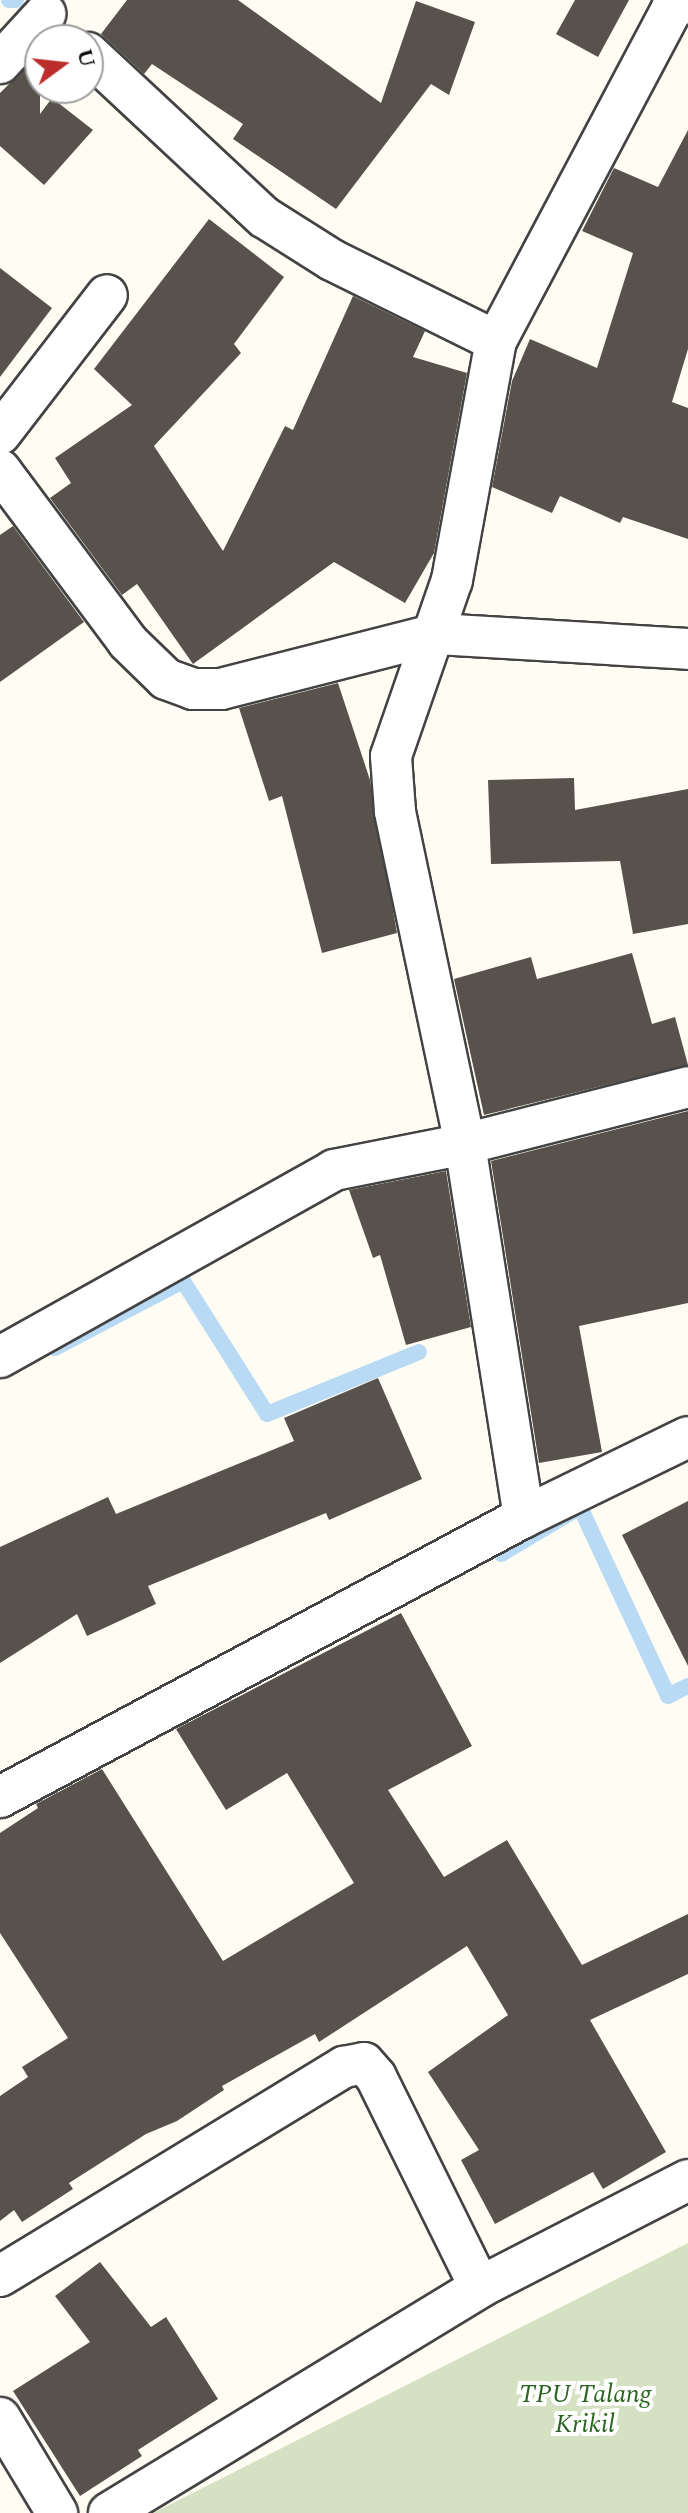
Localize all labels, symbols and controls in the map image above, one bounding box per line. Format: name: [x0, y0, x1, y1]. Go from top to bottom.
north arrow: [24, 24, 104, 104]
text: U: [67, 45, 104, 71]
park label: TPU Talang Krikil: [519, 2379, 651, 2440]

